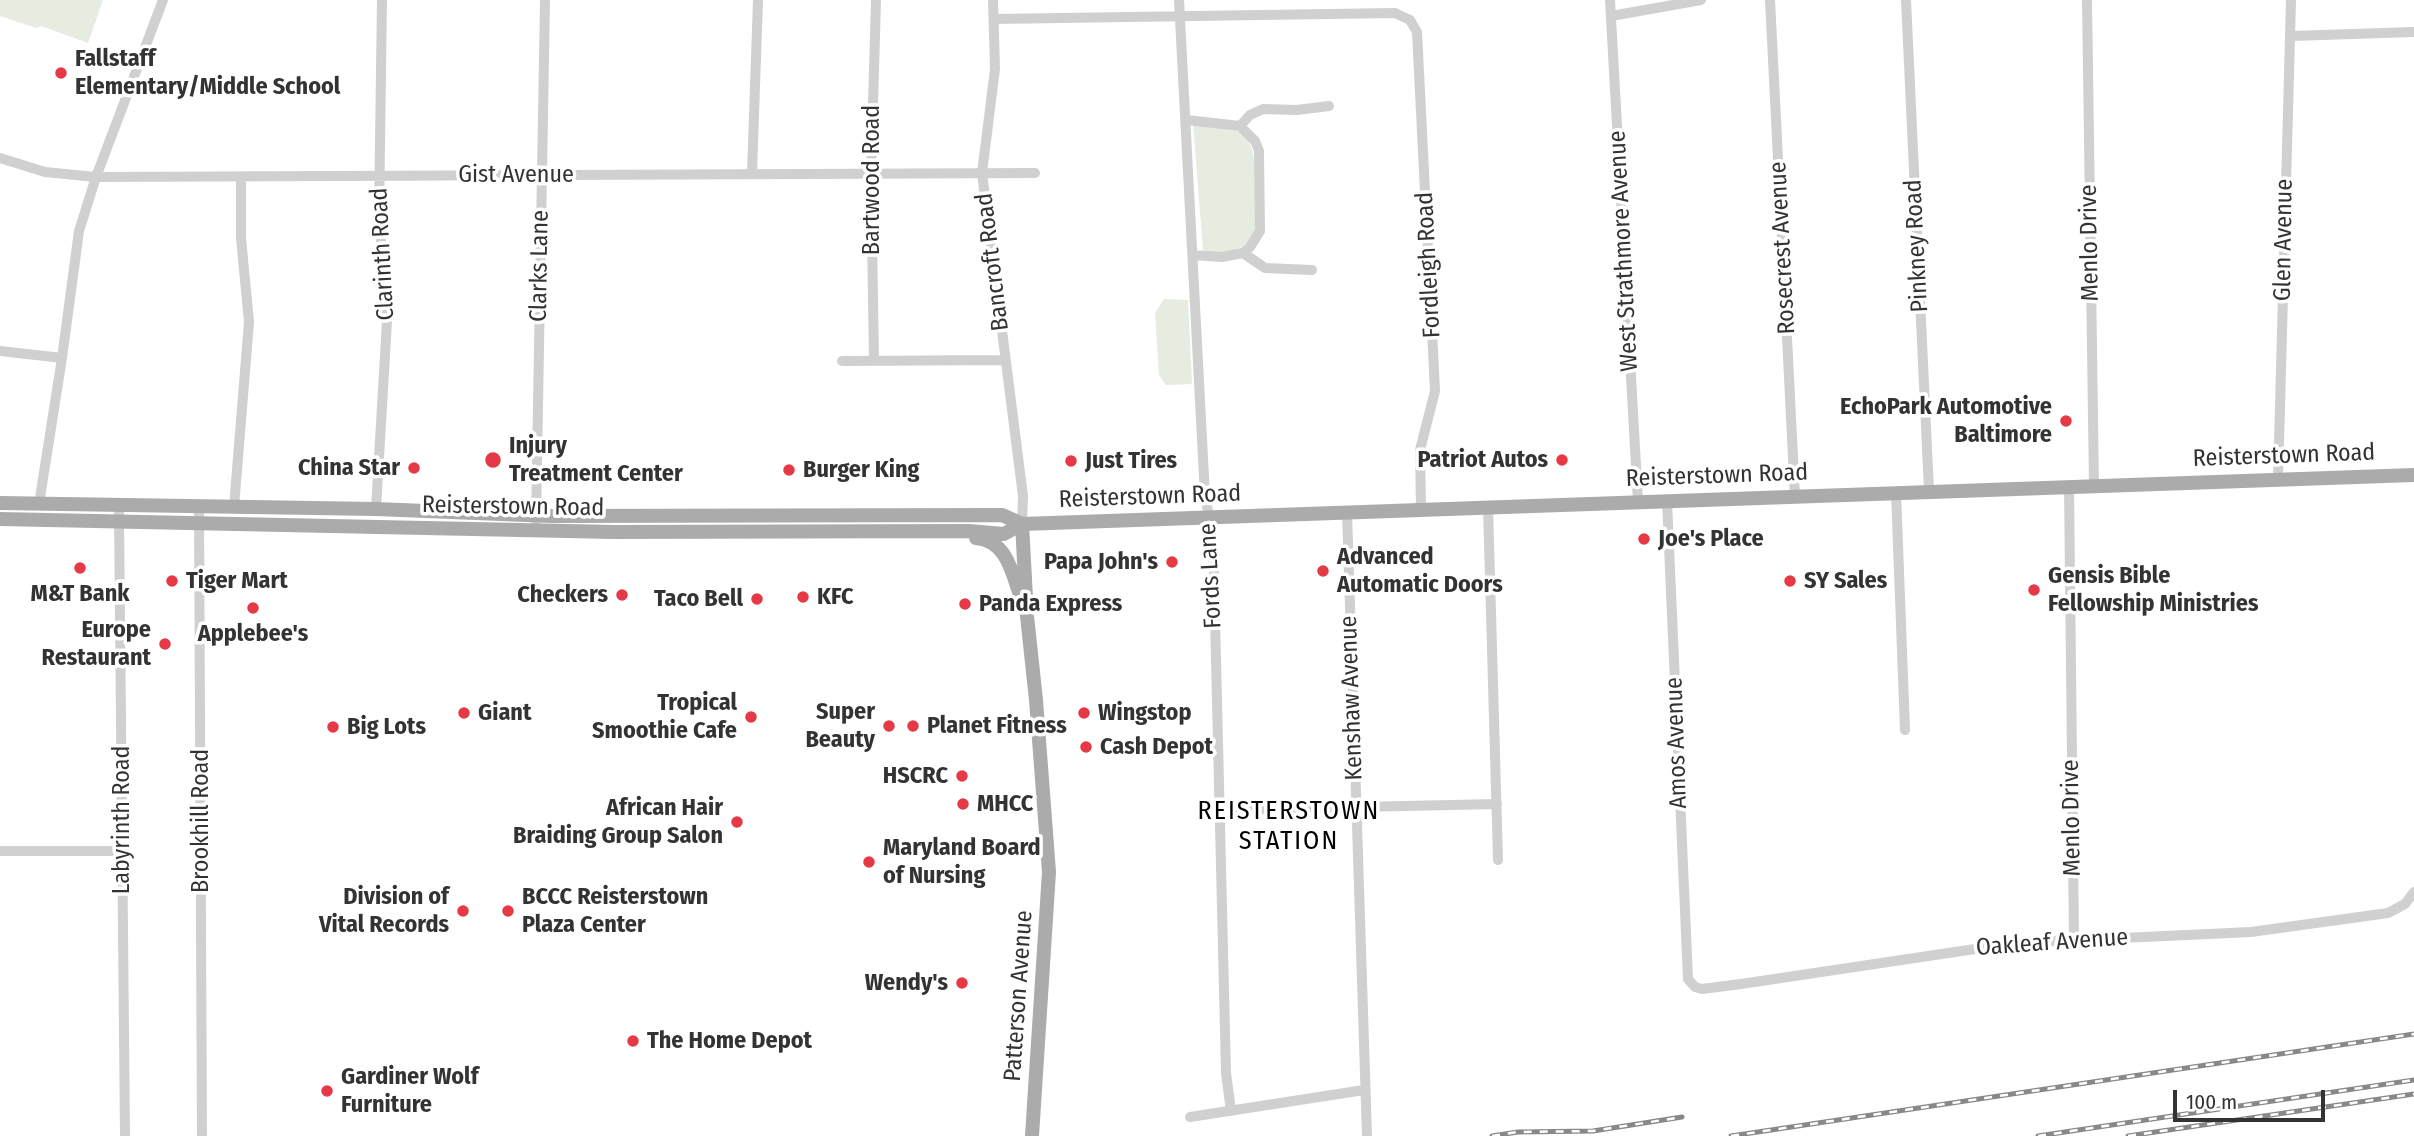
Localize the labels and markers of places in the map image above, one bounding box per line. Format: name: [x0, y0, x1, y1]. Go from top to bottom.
place label: Fallstaff Elementary/Middle School: [75, 45, 340, 101]
marker: Fallstaff Elementary/Middle School: [53, 65, 69, 81]
place label: EchoPark Automotive Baltimore: [1840, 393, 2052, 449]
marker: EchoPark Automotive Baltimore: [2058, 413, 2074, 429]
place label: Injury Treatment Center: [509, 432, 683, 488]
place label: Patriot Autos: [1418, 446, 1548, 474]
place label: Just Tires: [1085, 447, 1177, 475]
marker: Injury Treatment Center: [483, 450, 503, 470]
marker: Patriot Autos: [1554, 452, 1570, 468]
marker: Just Tires: [1063, 453, 1079, 469]
place label: China Star: [298, 454, 400, 482]
place label: Burger King: [803, 456, 919, 484]
marker: China Star: [406, 460, 422, 476]
marker: Burger King: [781, 462, 797, 478]
place label: Joe's Place: [1658, 525, 1764, 553]
marker: Joe's Place: [1636, 531, 1652, 547]
place label: Advanced Automatic Doors: [1337, 543, 1503, 599]
place label: Papa John's: [1044, 548, 1158, 576]
marker: Papa John's: [1164, 554, 1180, 570]
marker: M&T Bank: [72, 560, 88, 576]
place label: Gensis Bible Fellowship Ministries: [2048, 562, 2258, 618]
marker: Advanced Automatic Doors: [1315, 563, 1331, 579]
place label: Tiger Mart: [186, 567, 288, 595]
place label: SY Sales: [1804, 567, 1887, 595]
marker: Tiger Mart: [164, 573, 180, 589]
marker: SY Sales: [1782, 573, 1798, 589]
place label: M&T Bank: [31, 580, 129, 608]
place label: Checkers: [517, 581, 608, 609]
marker: Gensis Bible Fellowship Ministries: [2026, 582, 2042, 598]
place label: KFC: [817, 583, 854, 611]
place label: Taco Bell: [654, 585, 743, 613]
marker: Checkers: [614, 587, 630, 603]
marker: KFC: [795, 589, 811, 605]
place label: Panda Express: [979, 590, 1122, 618]
marker: Taco Bell: [749, 591, 765, 607]
marker: Panda Express: [957, 596, 973, 612]
marker: Applebee's: [245, 600, 261, 616]
place label: Europe Restaurant: [42, 616, 151, 672]
place label: Applebee's: [198, 620, 308, 648]
marker: Europe Restaurant: [157, 636, 173, 652]
place label: Tropical Smoothie Cafe: [592, 689, 737, 745]
place label: Super Beauty: [805, 698, 875, 754]
place label: Giant: [478, 699, 531, 727]
place label: Wingstop: [1098, 699, 1191, 727]
marker: Giant: [456, 705, 472, 721]
marker: Wingstop: [1076, 705, 1092, 721]
marker: Tropical Smoothie Cafe: [743, 709, 759, 725]
place label: Planet Fitness: [927, 712, 1067, 740]
place label: Big Lots: [347, 713, 426, 741]
marker: Super Beauty: [881, 718, 897, 734]
marker: Planet Fitness: [905, 718, 921, 734]
marker: Big Lots: [325, 719, 341, 735]
place label: Cash Depot: [1100, 733, 1213, 761]
marker: Cash Depot: [1078, 739, 1094, 755]
place label: HSCRC: [883, 762, 948, 790]
marker: HSCRC: [954, 768, 970, 784]
place label: MHCC: [977, 790, 1033, 818]
place label: African Hair Braiding Group Salon: [513, 794, 723, 850]
marker: MHCC: [955, 796, 971, 812]
marker: African Hair Braiding Group Salon: [729, 814, 745, 830]
place label: Maryland Board of Nursing: [883, 834, 1041, 890]
marker: Maryland Board of Nursing: [861, 854, 877, 870]
place label: Division of Vital Records: [319, 883, 449, 939]
place label: BCCC Reisterstown Plaza Center: [522, 883, 708, 939]
marker: Division of Vital Records: [455, 903, 471, 919]
marker: BCCC Reisterstown Plaza Center: [500, 903, 516, 919]
place label: Wendy's: [865, 969, 948, 997]
marker: Wendy's: [954, 975, 970, 991]
place label: The Home Depot: [647, 1027, 812, 1055]
marker: The Home Depot: [625, 1033, 641, 1049]
place label: Gardiner Wolf Furniture: [341, 1063, 479, 1119]
marker: Gardiner Wolf Furniture: [319, 1083, 335, 1099]

